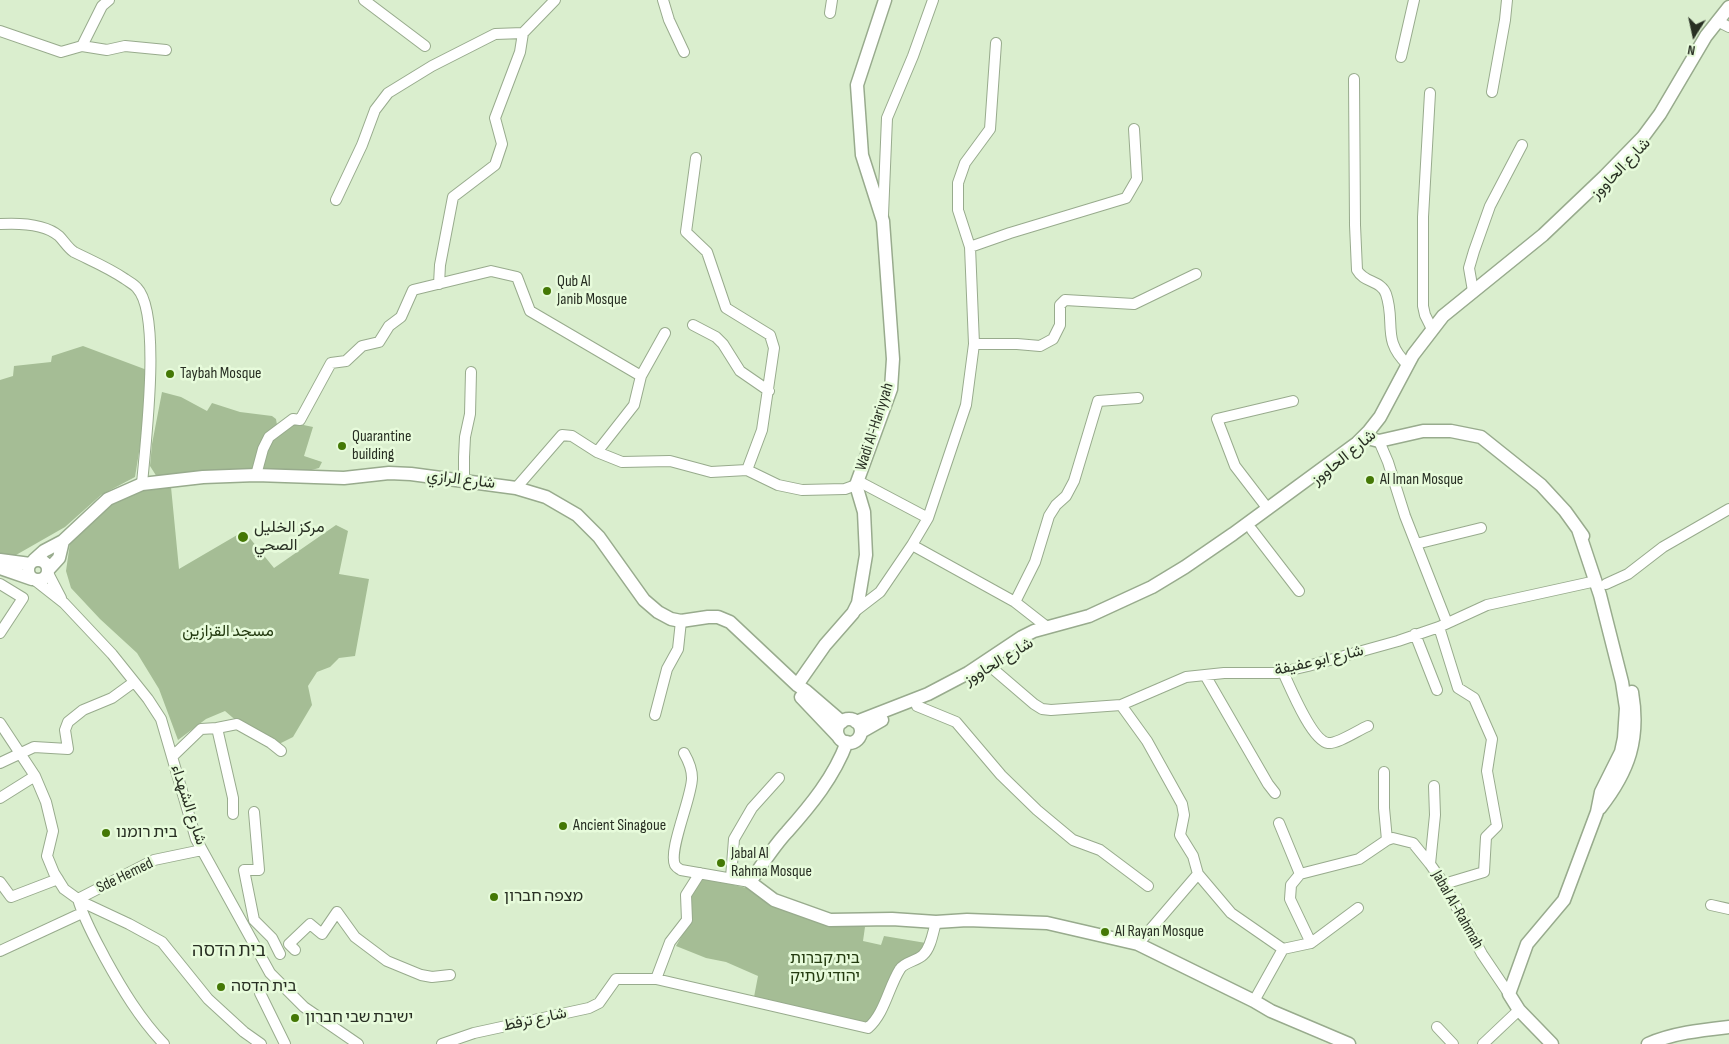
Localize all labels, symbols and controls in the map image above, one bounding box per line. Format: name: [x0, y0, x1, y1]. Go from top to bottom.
north arrow: [1669, 10, 1719, 60]
text: N: [1686, 41, 1696, 59]
street label: شارع الحاووز: [1587, 134, 1655, 204]
place label: Qub Al Janib Mosque: [557, 272, 627, 310]
marker: Qub Al Janib Mosque: [541, 285, 553, 297]
place label: Taybah Mosque: [180, 364, 262, 384]
marker: Taybah Mosque: [164, 368, 176, 380]
street label: Wadi Al-Hariyyah: [852, 381, 898, 473]
street label: شارع الحاووز: [1308, 426, 1380, 490]
place label: Quarantine building: [352, 427, 411, 465]
marker: Quarantine building: [336, 440, 348, 452]
street label: شارع الرازي: [426, 466, 496, 494]
place label: Al Iman Mosque: [1380, 470, 1463, 490]
marker: Al Iman Mosque: [1364, 474, 1376, 486]
place label: مركز الخليل الصحي: [254, 518, 324, 556]
marker: مركز الخليل الصحي: [236, 530, 250, 544]
park label: مسجد القزازين: [182, 622, 274, 642]
street label: شارع الحاووز: [961, 634, 1037, 690]
street label: شارع ابو عفيفة: [1272, 641, 1366, 681]
street label: شارع الشهداء: [166, 762, 210, 848]
place label: Ancient Sinagoue: [573, 816, 666, 836]
marker: Ancient Sinagoue: [557, 820, 569, 832]
place label: בית רומנו: [116, 823, 178, 843]
marker: בית רומנו: [100, 827, 112, 839]
place label: Jabal Al Rahma Mosque: [731, 844, 812, 882]
street label: Sde Hemed: [94, 854, 156, 898]
marker: Jabal Al Rahma Mosque: [715, 857, 727, 869]
street label: Jabal Al-Rahmah: [1427, 867, 1487, 953]
place label: מצפה חברון: [504, 887, 583, 907]
marker: מצפה חברון: [488, 891, 500, 903]
place label: Al Rayan Mosque: [1115, 922, 1204, 942]
marker: Al Rayan Mosque: [1099, 926, 1111, 938]
district label: בית הדסה: [192, 940, 266, 962]
park label: בית קברות יהודי עתיק: [790, 949, 860, 987]
place label: בית הדסה: [231, 977, 297, 997]
marker: בית הדסה: [215, 981, 227, 993]
street label: شارع ترفط: [502, 1004, 568, 1036]
place label: ישיבת שבי חברון: [305, 1008, 413, 1028]
marker: ישיבת שבי חברון: [289, 1012, 301, 1024]

